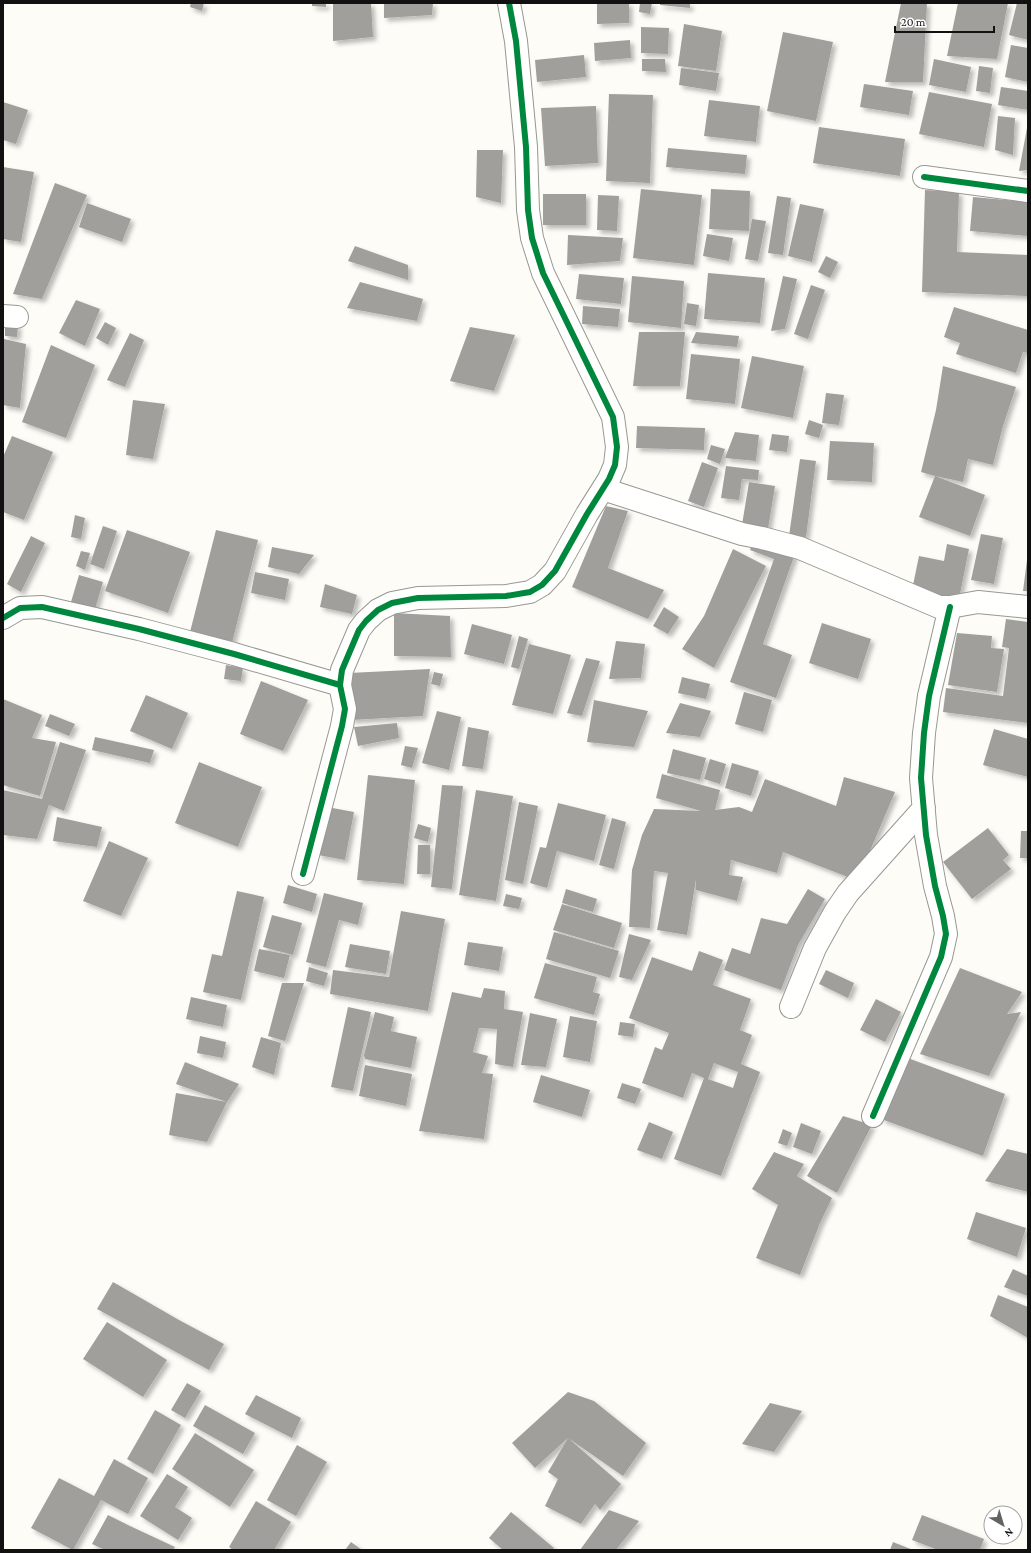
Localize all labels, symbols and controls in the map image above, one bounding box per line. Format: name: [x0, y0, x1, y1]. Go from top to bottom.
scale bar: [895, 8, 994, 34]
text: 20 m: [901, 15, 926, 29]
north arrow: [983, 1505, 1023, 1545]
text: N: [1002, 1526, 1016, 1540]

